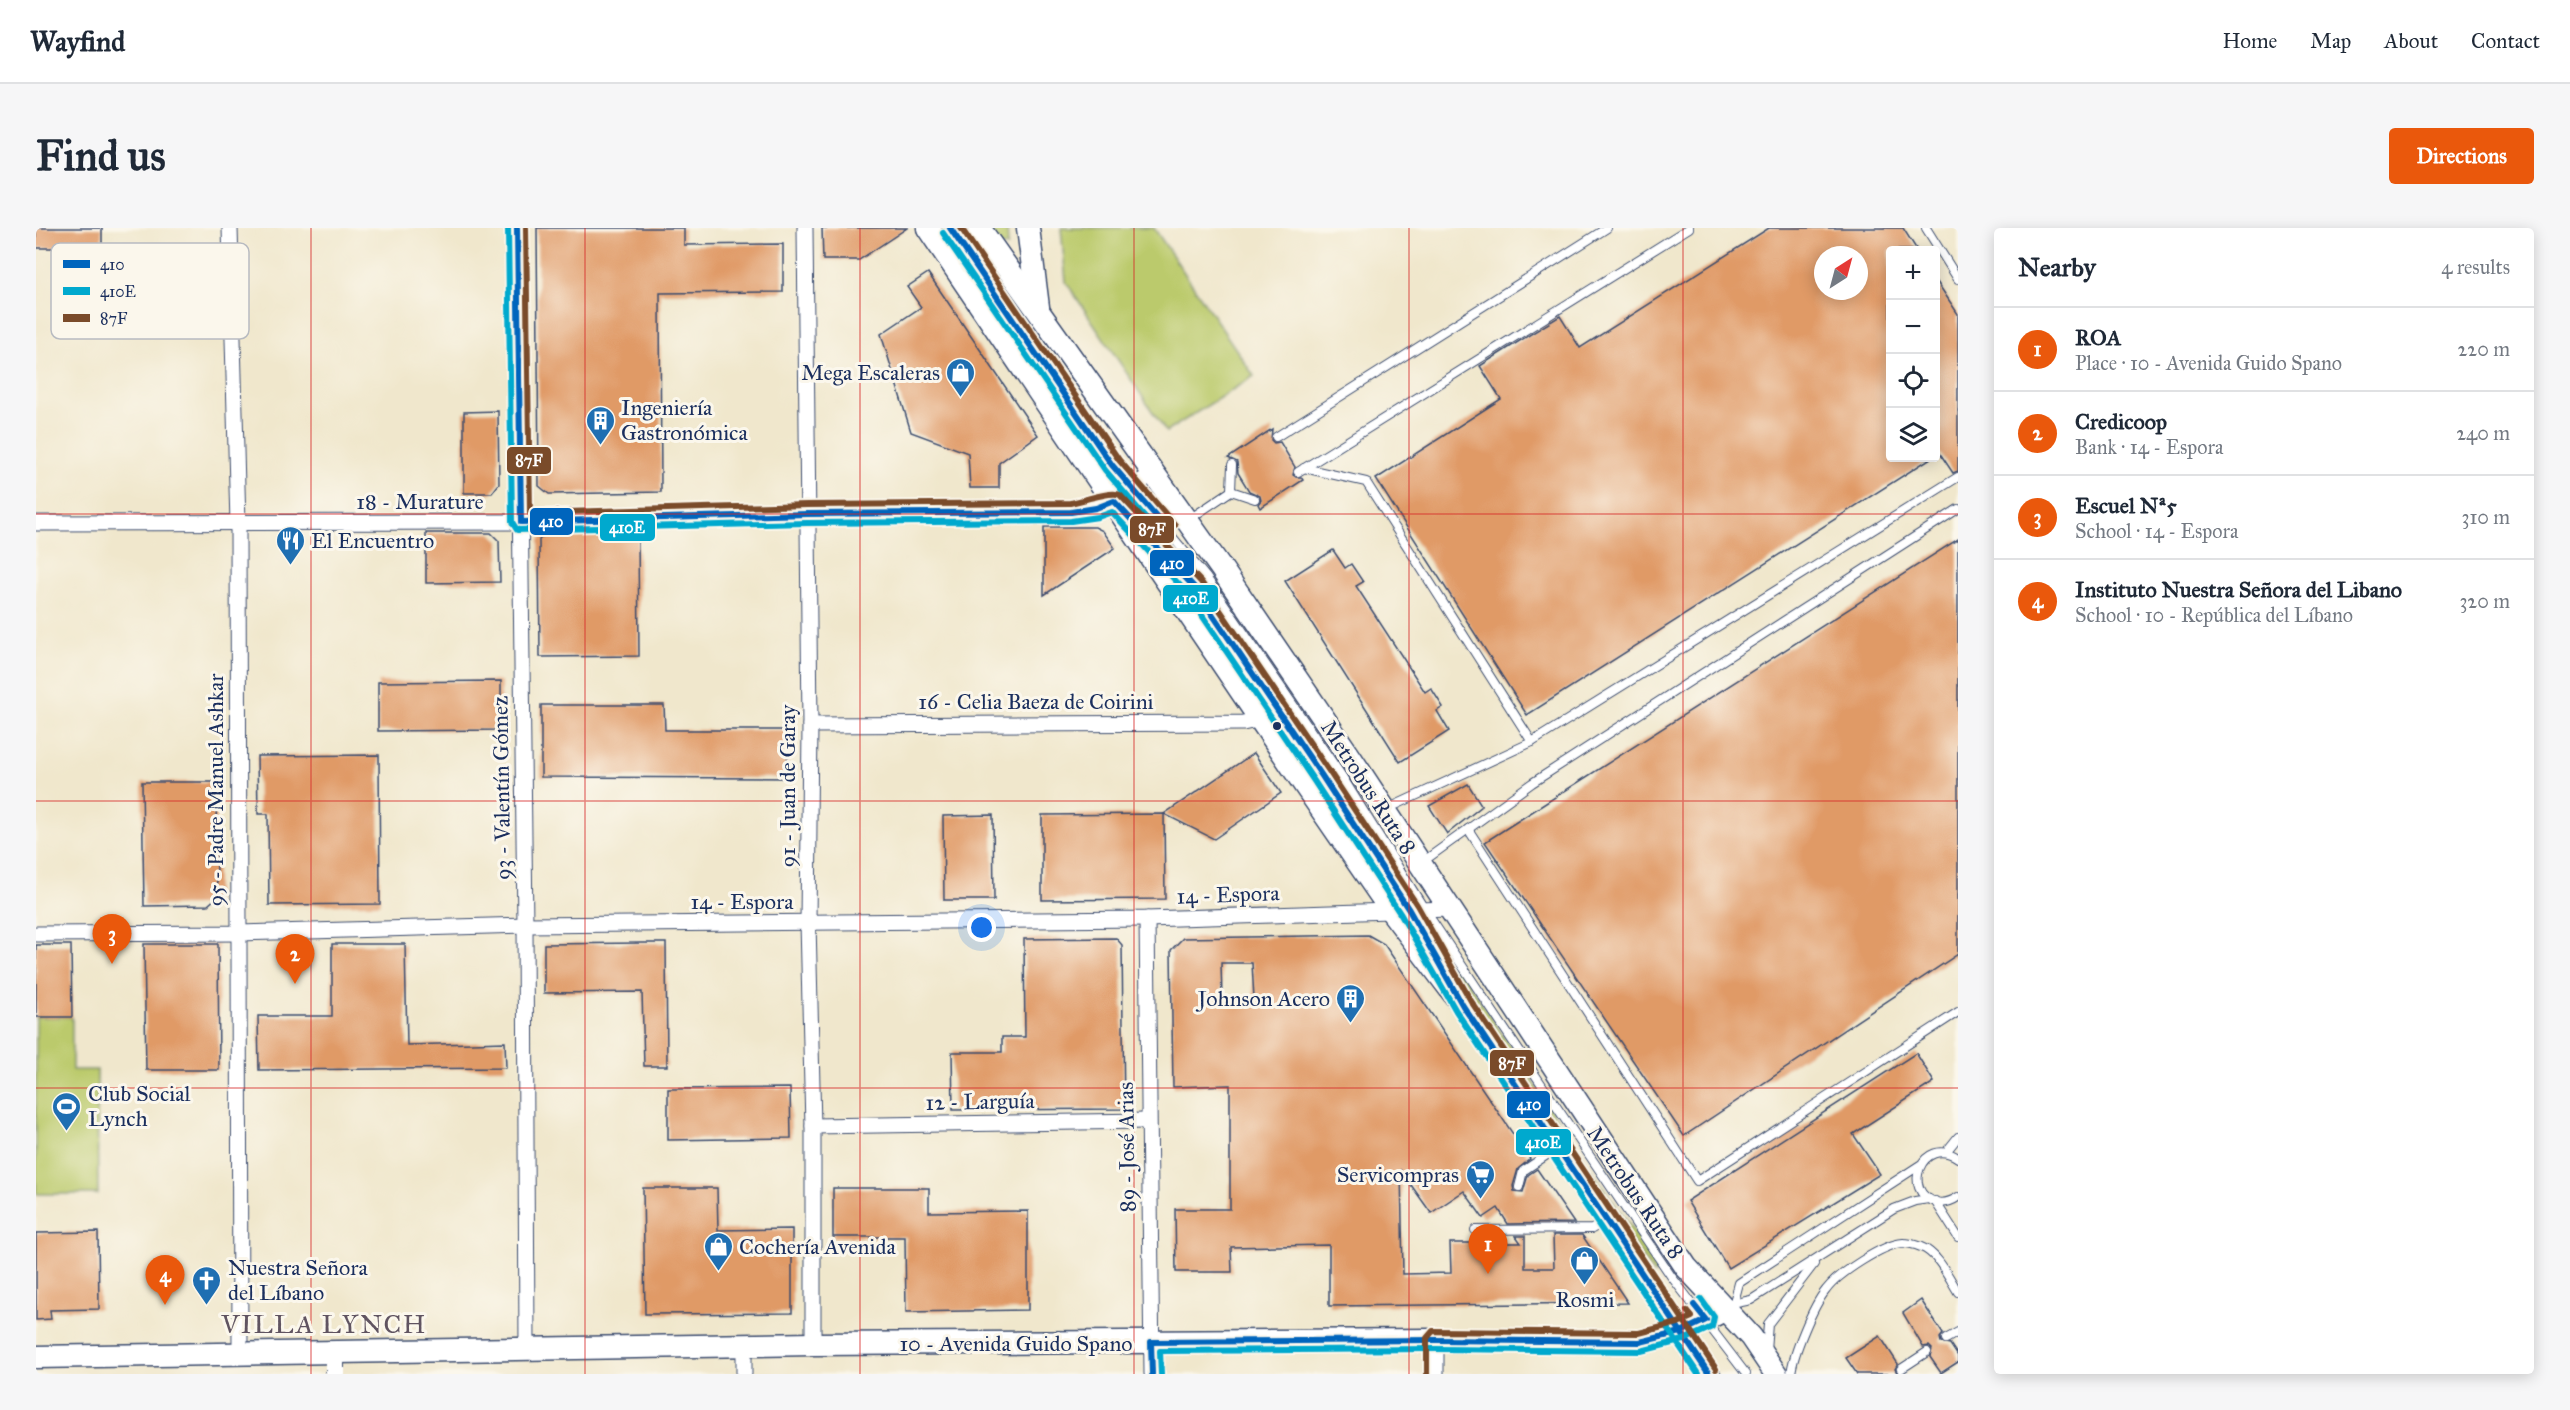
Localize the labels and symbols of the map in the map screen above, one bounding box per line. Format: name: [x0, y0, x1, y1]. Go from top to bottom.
legend: [51, 243, 249, 339]
north arrow: [1814, 246, 1868, 300]
text: 410: [100, 255, 124, 274]
text: 410E: [100, 282, 136, 301]
text: 87F: [100, 309, 128, 328]
shop icon: Mega Escaleras: [945, 356, 977, 398]
place label: Mega Escaleras: [801, 359, 940, 386]
place label: Ingeniería Gastronómica: [621, 394, 748, 446]
building icon: Ingeniería Gastronómica: [584, 404, 616, 446]
line badge: 87F: [506, 446, 552, 475]
text: 87F: [515, 451, 543, 470]
street label: 18 - Murature: [356, 488, 484, 515]
line badge: 410: [529, 507, 574, 536]
text: 410: [539, 512, 563, 532]
line badge: 410E: [599, 513, 656, 542]
line badge: 87F: [1129, 515, 1175, 544]
text: 410E: [609, 518, 646, 538]
text: 87F: [1138, 520, 1166, 539]
restaurant icon: El Encuentro: [274, 524, 306, 566]
place label: El Encuentro: [311, 527, 434, 554]
line badge: 410: [1149, 549, 1195, 577]
text: 410: [1160, 554, 1184, 574]
line badge: 410E: [1162, 584, 1219, 613]
text: 410E: [1173, 589, 1210, 609]
street label: 95 - Padre Manuel Ashkar: [202, 673, 229, 907]
street label: 16 - Celia Baeza de Coirini: [918, 688, 1154, 715]
street label: 93 - Valentín Gómez: [486, 696, 517, 880]
street label: 91 - Juan de Garay: [774, 704, 801, 867]
street label: Metrobus Ruta 8: [1315, 715, 1422, 859]
unlabelled marker: [1271, 720, 1283, 732]
street label: 14 - Espora: [1176, 879, 1281, 910]
street label: 14 - Espora: [691, 888, 794, 915]
your location: [967, 913, 996, 942]
pin: 3: [92, 914, 132, 964]
pin: 2: [276, 934, 314, 984]
building icon: Johnson Acero: [1335, 982, 1367, 1024]
place label: Johnson Acero: [1196, 985, 1330, 1012]
line badge: 87F: [1489, 1049, 1535, 1077]
text: 87F: [1498, 1054, 1526, 1073]
place label: Club Social Lynch: [88, 1080, 190, 1132]
street label: 89 - José Arias: [1112, 1082, 1141, 1212]
street label: 12 - Larguía: [925, 1087, 1036, 1116]
sports icon: Club Social Lynch: [51, 1090, 83, 1132]
line badge: 410: [1506, 1090, 1551, 1119]
text: 410: [1517, 1095, 1541, 1115]
street label: Metrobus Ruta 8: [1581, 1121, 1690, 1264]
line badge: 410E: [1515, 1128, 1572, 1156]
text: 410E: [1525, 1133, 1562, 1153]
supermarket icon: Servicompras: [1464, 1158, 1496, 1200]
place label: Servicompras: [1337, 1161, 1459, 1188]
pin: 1: [1468, 1224, 1508, 1274]
shop icon: Cochería Avenida: [702, 1230, 734, 1272]
place label: Cochería Avenida: [739, 1233, 896, 1260]
shop icon: Rosmi: [1569, 1244, 1601, 1286]
place label: Nuestra Señora del Líbano: [228, 1254, 368, 1306]
pin: 4: [146, 1256, 184, 1305]
church icon: Nuestra Señora del Líbano: [191, 1264, 223, 1306]
place label: Rosmi: [1555, 1286, 1615, 1313]
district label: VILLA LYNCH: [220, 1308, 427, 1340]
street label: 10 - Avenida Guido Spano: [899, 1330, 1133, 1357]

